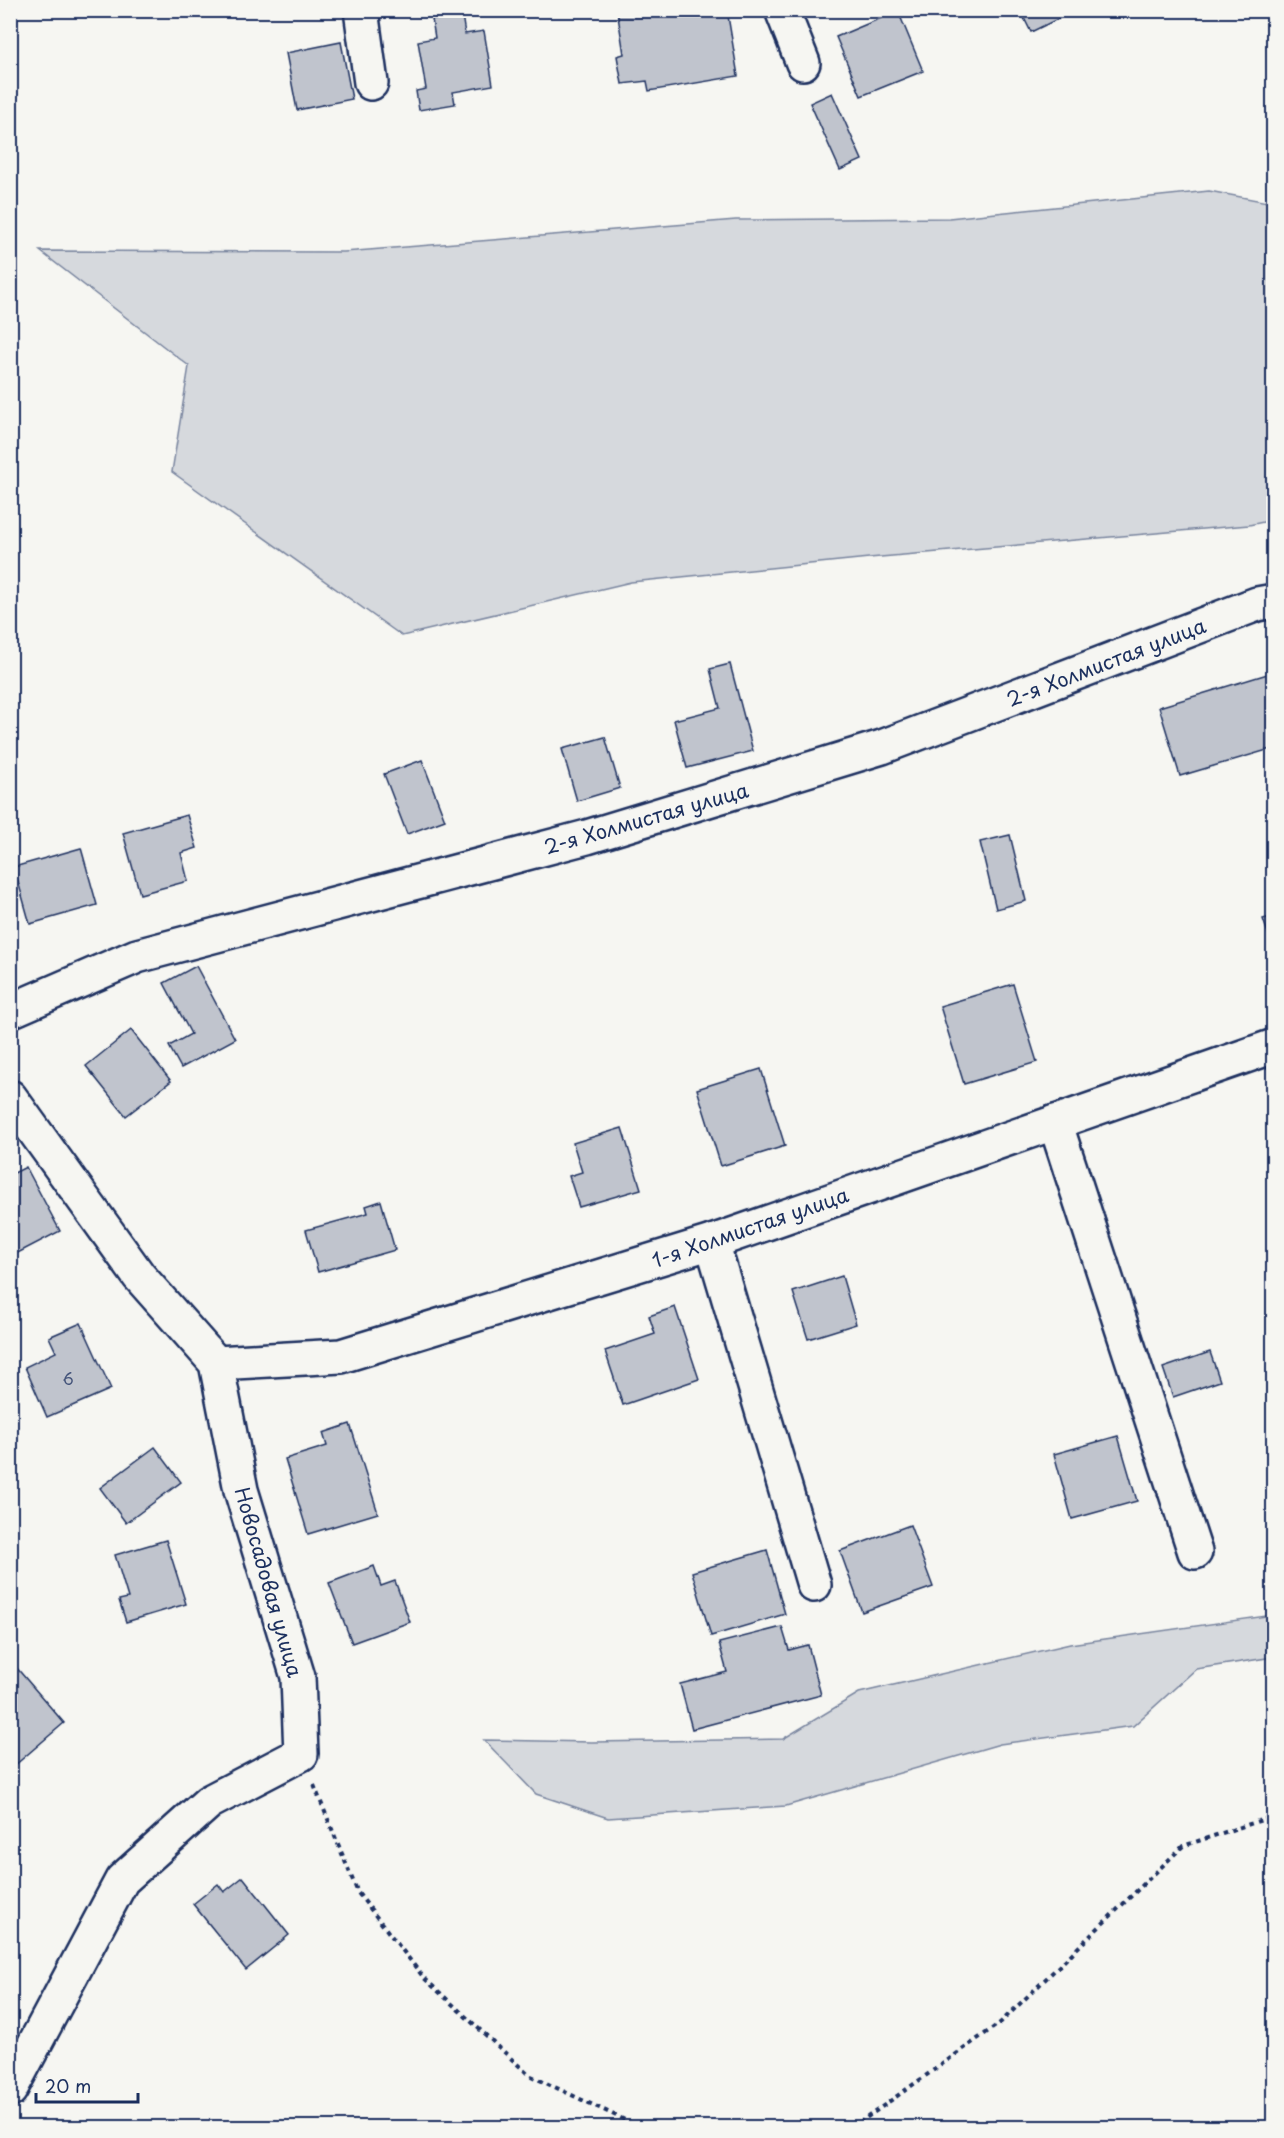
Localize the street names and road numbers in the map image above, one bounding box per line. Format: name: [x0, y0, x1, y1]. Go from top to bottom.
street label: 2-я Холмистая улица: [1002, 610, 1210, 714]
street label: 2-я Холмистая улица: [540, 774, 752, 862]
street label: 1-я Холмистая улица: [648, 1179, 853, 1275]
street label: Новосадовая улица: [227, 1483, 311, 1681]

